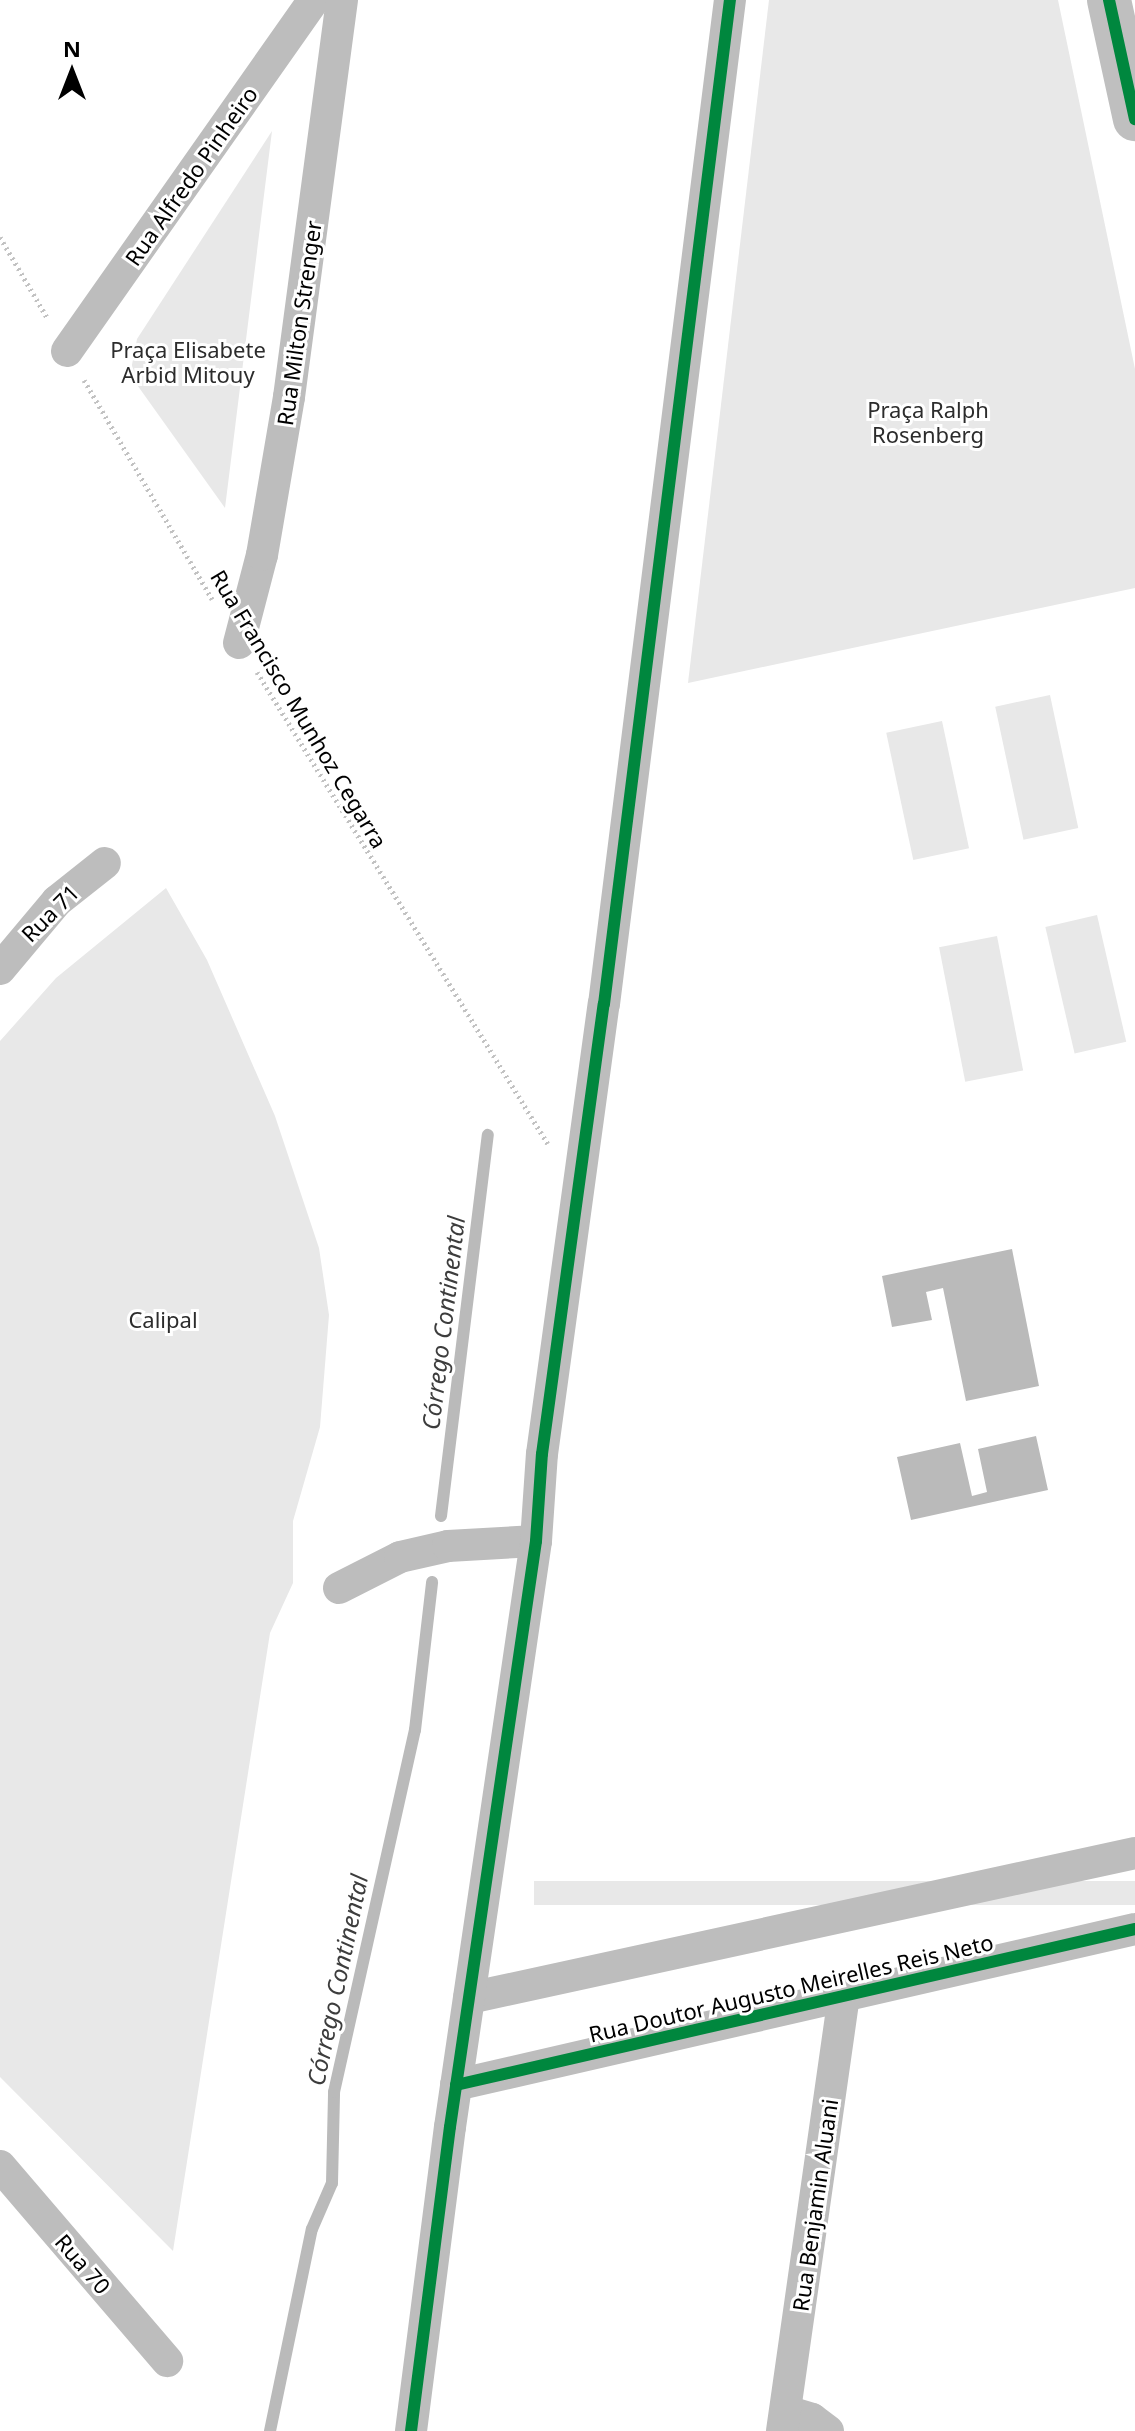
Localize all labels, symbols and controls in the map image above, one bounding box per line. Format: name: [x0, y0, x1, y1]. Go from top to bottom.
north arrow: [32, 32, 112, 112]
text: N: [63, 33, 81, 63]
street label: Rua Alfredo Pinheiro: [119, 81, 263, 271]
street label: Rua Milton Strenger: [272, 219, 326, 427]
park label: Praça Elisabete Arbid Mitouy: [110, 336, 266, 388]
park label: Praça Ralph Rosenberg: [867, 396, 989, 448]
street label: Rua Francisco Munhoz Cegarra: [205, 565, 393, 853]
street label: Rua 71: [16, 879, 84, 947]
water label: Córrego Continental: [416, 1215, 470, 1431]
park label: Calipal: [128, 1307, 198, 1333]
water label: Córrego Continental: [301, 1872, 373, 2088]
street label: Rua Doutor Augusto Meirelles Reis Neto: [586, 1929, 996, 2047]
street label: Rua Benjamin Aluani: [787, 2097, 843, 2313]
street label: Rua 70: [50, 2229, 116, 2299]

